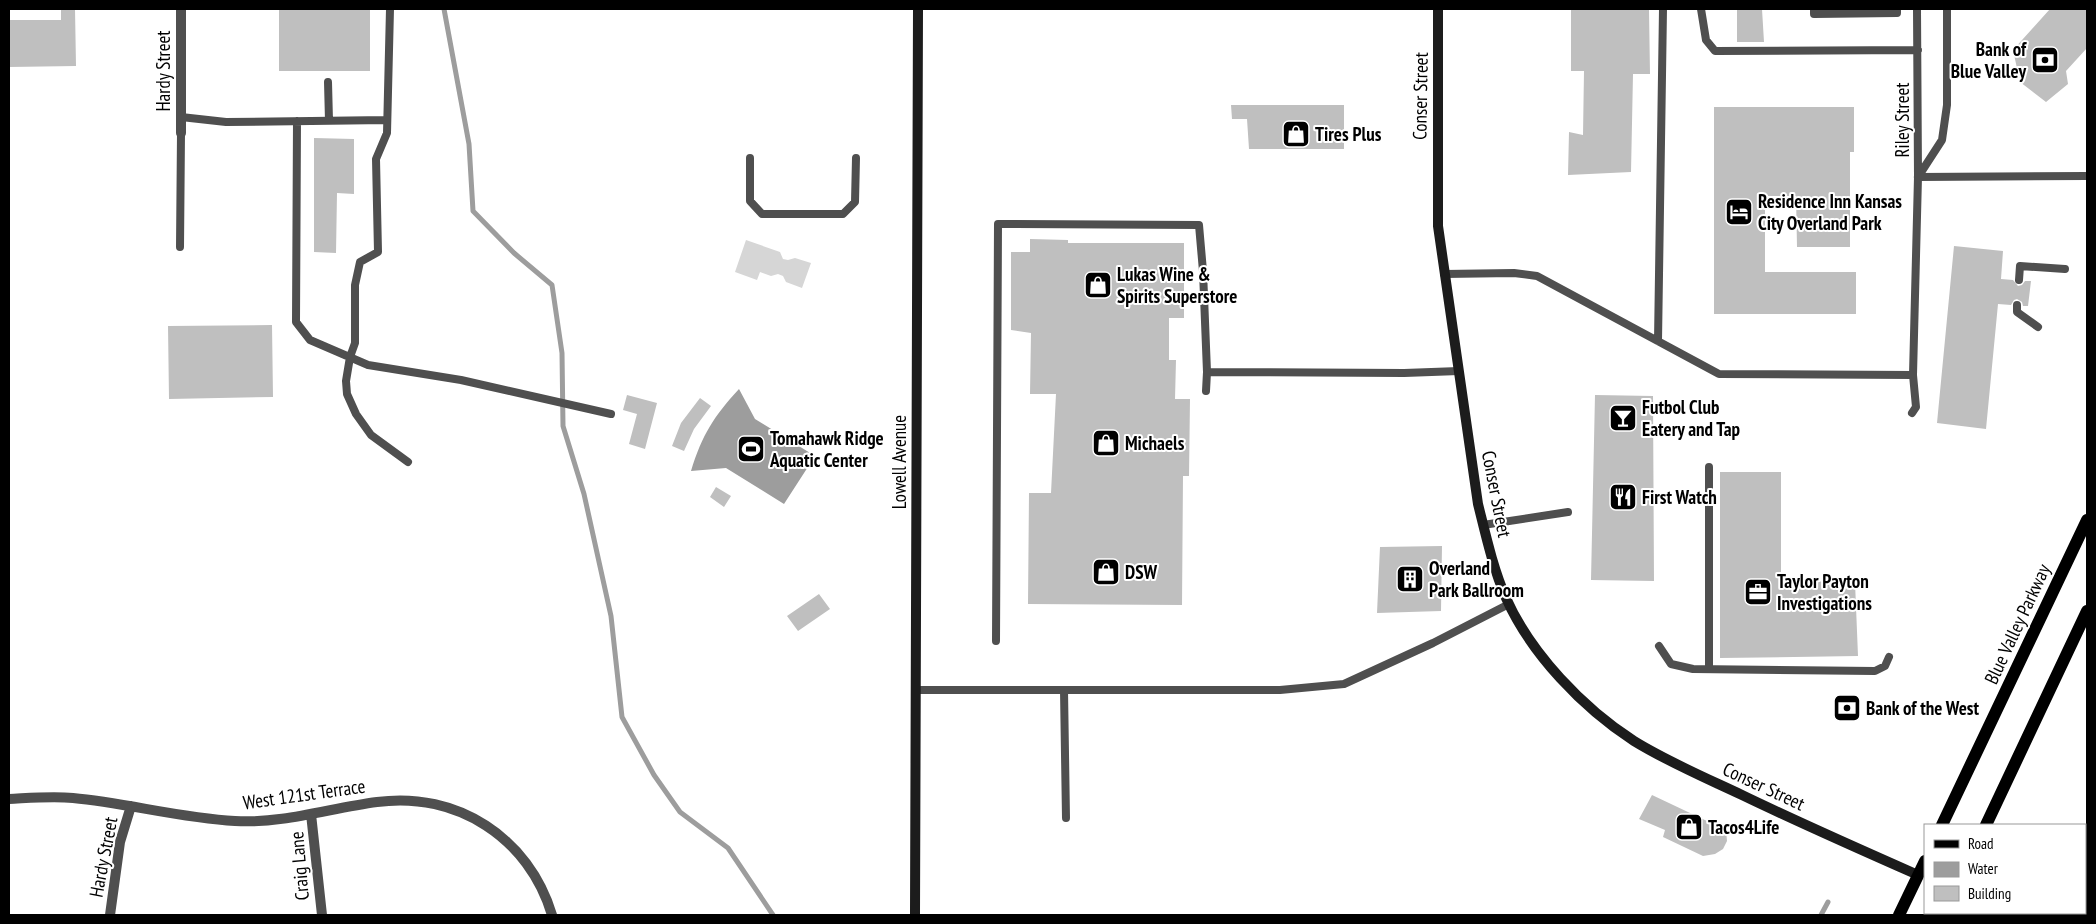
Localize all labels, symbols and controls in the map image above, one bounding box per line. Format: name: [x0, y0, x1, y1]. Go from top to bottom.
street label: Hardy Street: [151, 30, 175, 112]
place label: Bank of Blue Valley: [1951, 37, 2027, 83]
bank icon: Bank of Blue Valley: [2030, 45, 2060, 75]
street label: Conser Street: [1407, 51, 1433, 140]
street label: Riley Street: [1890, 82, 1914, 158]
shop icon: Tires Plus: [1281, 119, 1311, 149]
place label: Tires Plus: [1315, 122, 1382, 146]
place label: Residence Inn Kansas City Overland Park: [1758, 189, 1902, 235]
hotel icon: Residence Inn Kansas City Overland Park: [1724, 197, 1754, 227]
place label: Lukas Wine & Spirits Superstore: [1117, 262, 1237, 308]
shop icon: Lukas Wine & Spirits Superstore: [1083, 270, 1113, 300]
place label: Futbol Club Eatery and Tap: [1642, 395, 1741, 441]
bar icon: Futbol Club Eatery and Tap: [1608, 403, 1638, 433]
street label: Lowell Avenue: [887, 415, 911, 509]
place label: Tomahawk Ridge Aquatic Center: [769, 426, 884, 472]
shop icon: Michaels: [1091, 428, 1121, 458]
place label: Michaels: [1125, 431, 1185, 455]
sports icon: Tomahawk Ridge Aquatic Center: [736, 434, 766, 464]
street label: Conser Street: [1477, 449, 1517, 540]
restaurant icon: First Watch: [1608, 482, 1638, 512]
place label: First Watch: [1642, 485, 1717, 509]
place label: Overland Park Ballroom: [1429, 556, 1524, 602]
shop icon: DSW: [1091, 557, 1121, 587]
street label: Blue Valley Parkway: [1979, 559, 2056, 688]
place label: DSW: [1125, 560, 1158, 584]
building icon: Overland Park Ballroom: [1395, 564, 1425, 594]
place label: Taylor Payton Investigations: [1777, 569, 1872, 615]
office icon: Taylor Payton Investigations: [1743, 577, 1773, 607]
bank icon: Bank of the West: [1832, 693, 1862, 723]
place label: Bank of the West: [1866, 696, 1979, 720]
street label: Conser Street: [1719, 757, 1809, 816]
street label: West 121st Terrace: [241, 774, 367, 814]
shop icon: Tacos4Life: [1674, 812, 1704, 842]
street label: Hardy Street: [83, 814, 123, 899]
place label: Tacos4Life: [1708, 815, 1779, 839]
legend: [1924, 824, 2086, 914]
street label: Craig Lane: [284, 830, 314, 901]
text: Road: [1968, 834, 1994, 853]
text: Water: [1968, 859, 1999, 878]
text: Building: [1968, 884, 2011, 903]

